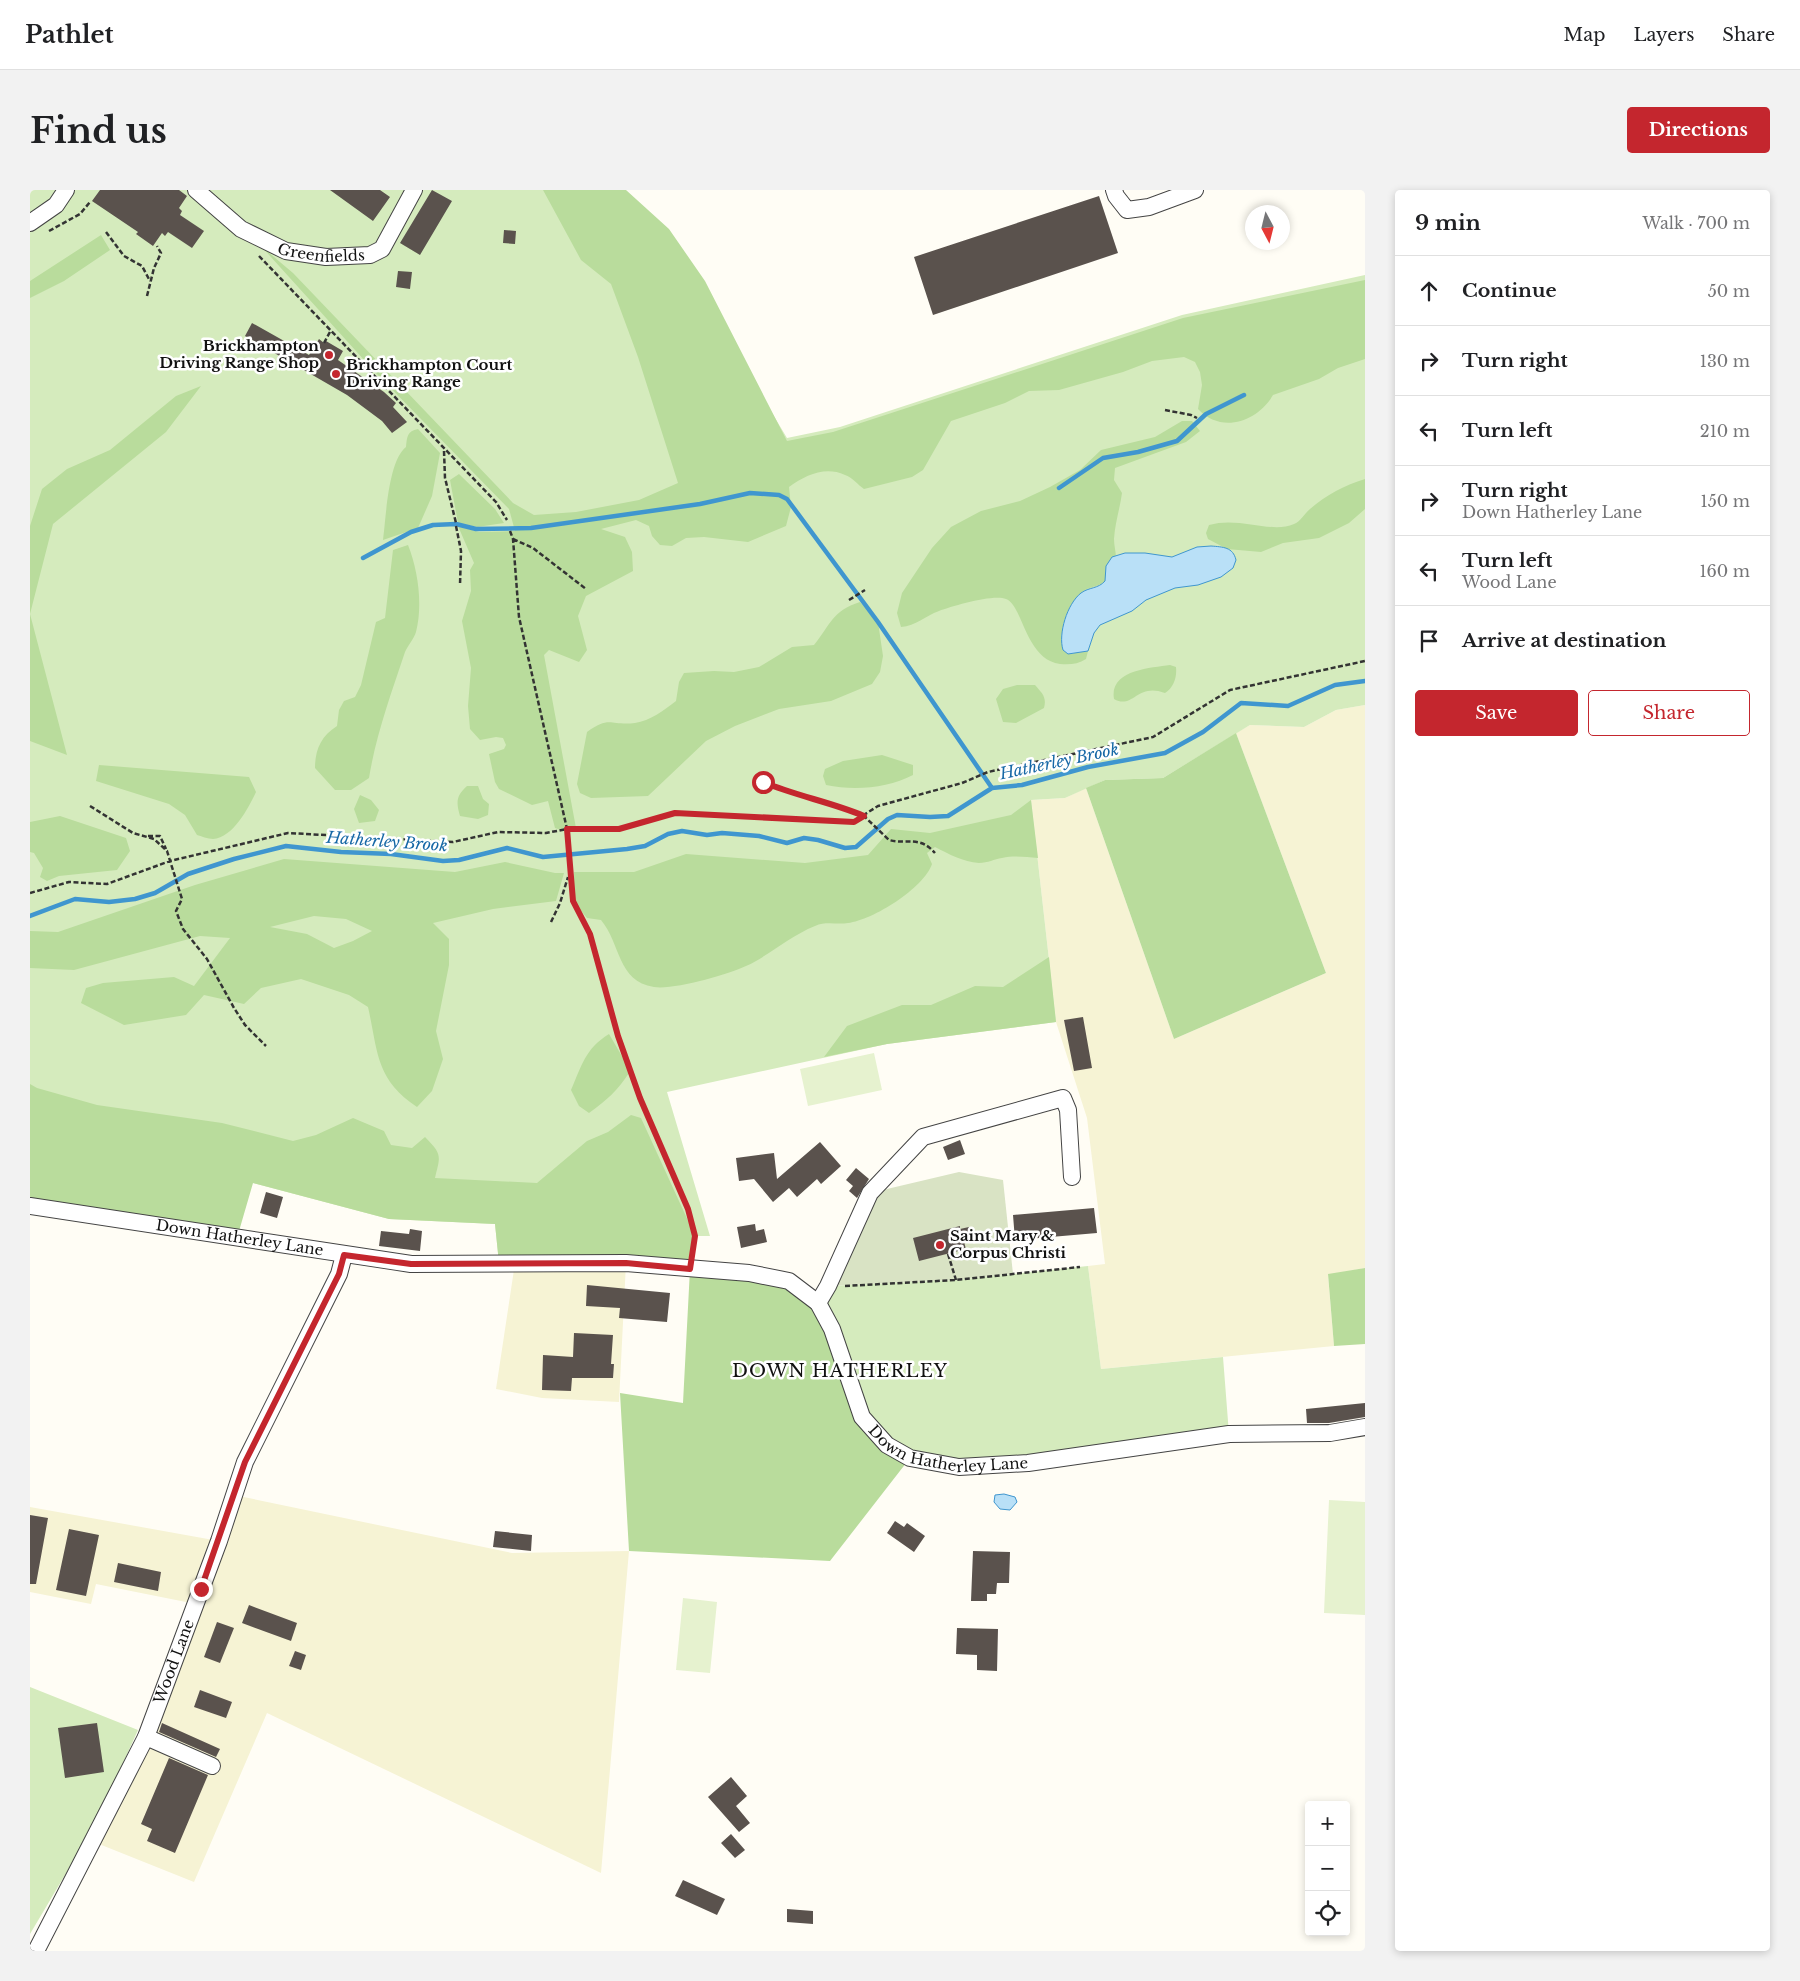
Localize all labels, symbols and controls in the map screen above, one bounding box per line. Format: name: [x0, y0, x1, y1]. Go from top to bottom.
text: Pathlet: [25, 20, 114, 49]
text: Map: [1564, 24, 1605, 46]
text: Layers: [1633, 24, 1694, 46]
text: Share: [1722, 24, 1775, 46]
button: Directions: [1627, 107, 1770, 153]
text: Find us: [30, 109, 167, 152]
north arrow: [1245, 205, 1290, 250]
text: 9 min: [1415, 210, 1481, 236]
text: Walk · 700 m: [1643, 213, 1750, 233]
street label: Greenfields: [274, 238, 365, 266]
icon: ahead: [1415, 277, 1443, 305]
text: Continue: [1462, 279, 1557, 302]
text: 50 m: [1708, 281, 1750, 301]
place label: Brickhampton Driving Range Shop: [159, 336, 319, 372]
icon: right: [1415, 347, 1443, 375]
marker: Brickhampton Driving Range Shop: [323, 349, 335, 361]
text: Turn right: [1462, 349, 1568, 372]
text: 130 m: [1700, 351, 1750, 371]
place label: Brickhampton Court Driving Range: [346, 355, 513, 391]
marker: Brickhampton Court Driving Range: [330, 368, 342, 380]
icon: left: [1415, 417, 1443, 445]
text: Turn left: [1462, 419, 1553, 442]
text: 210 m: [1700, 421, 1750, 441]
text: Turn right: [1462, 479, 1568, 502]
icon: right: [1415, 487, 1443, 515]
text: 150 m: [1701, 491, 1750, 511]
text: Down Hatherley Lane: [1462, 502, 1642, 522]
text: Turn left: [1462, 549, 1553, 572]
icon: left: [1415, 557, 1443, 585]
text: 160 m: [1699, 561, 1750, 581]
text: Wood Lane: [1462, 572, 1557, 592]
icon: arrive: [1415, 627, 1443, 655]
text: Arrive at destination: [1462, 629, 1666, 652]
button: Save: [1415, 690, 1578, 736]
button: Share: [1588, 690, 1750, 736]
water label: Hatherley Brook: [997, 739, 1120, 784]
route start: [752, 771, 775, 794]
water label: Hatherley Brook: [325, 827, 448, 855]
street label: Down Hatherley Lane: [155, 1215, 325, 1260]
place label: Saint Mary & Corpus Christi: [950, 1226, 1066, 1262]
marker: Saint Mary & Corpus Christi: [934, 1239, 946, 1251]
district label: DOWN HATHERLEY: [732, 1360, 948, 1382]
street label: Down Hatherley Lane: [865, 1421, 1029, 1476]
route end: [190, 1578, 213, 1601]
street label: Wood Lane: [149, 1617, 198, 1707]
map controls: [1305, 1801, 1350, 1936]
button: +: [1305, 1801, 1350, 1846]
button: −: [1305, 1846, 1350, 1891]
button: locate: [1305, 1891, 1350, 1936]

